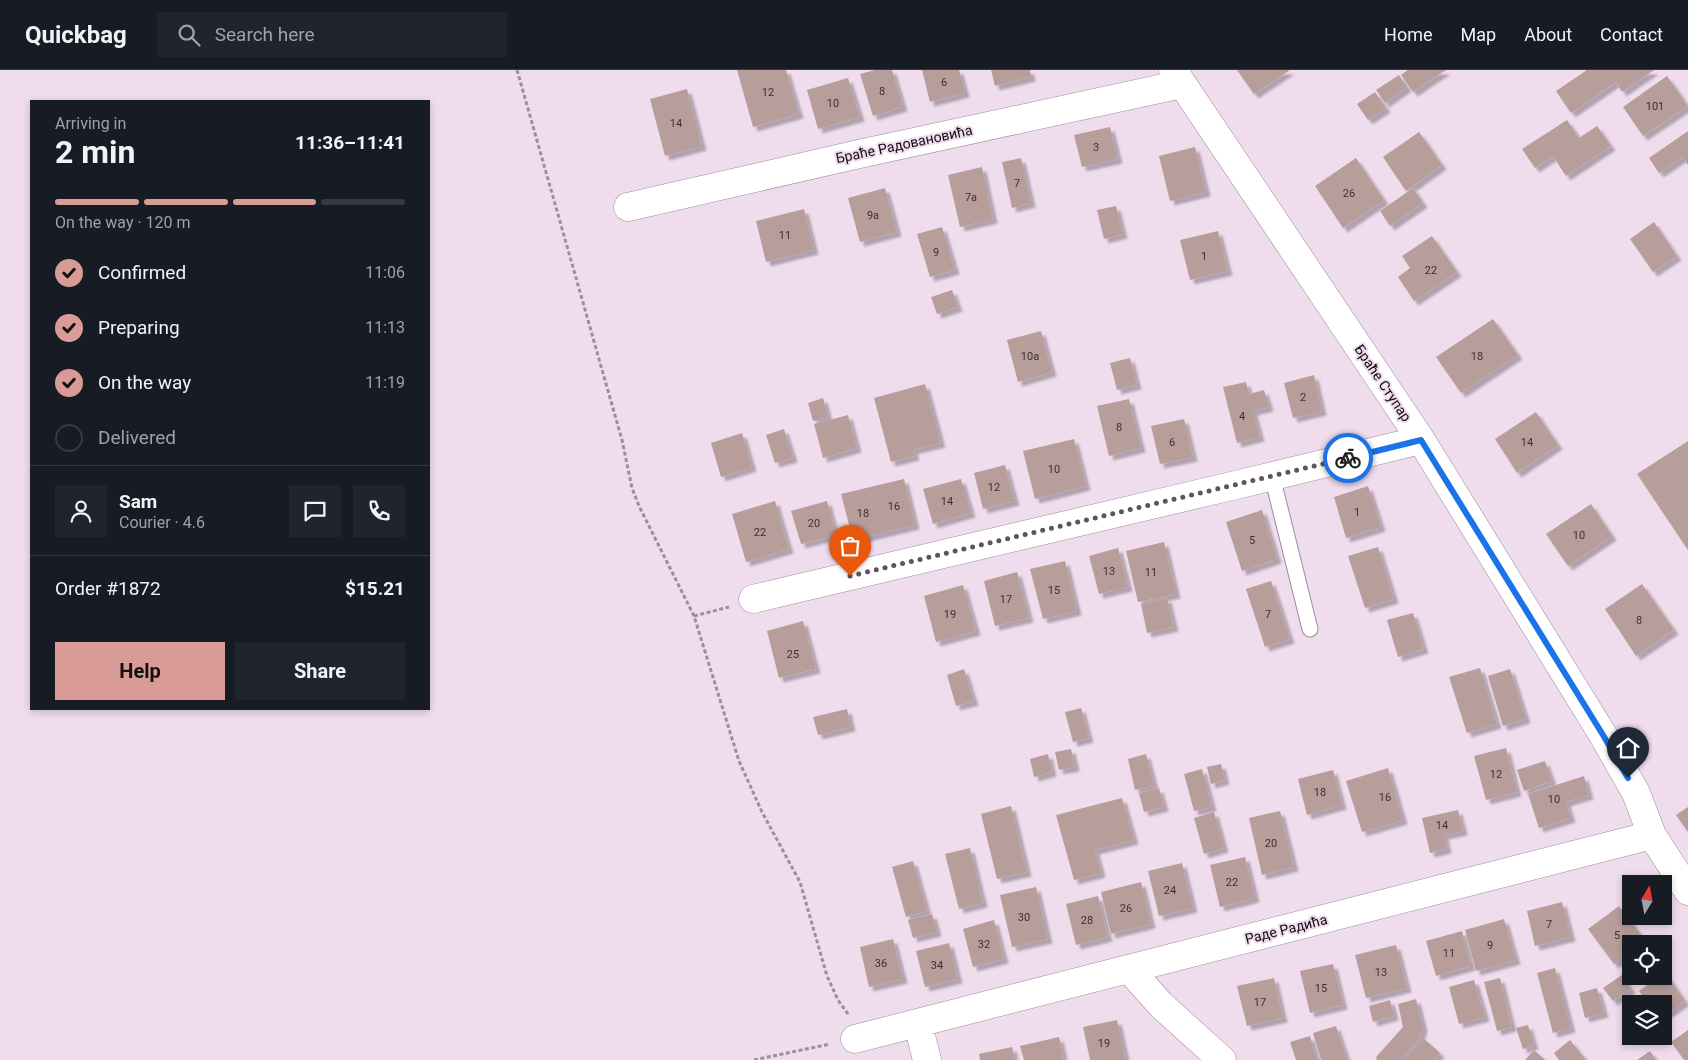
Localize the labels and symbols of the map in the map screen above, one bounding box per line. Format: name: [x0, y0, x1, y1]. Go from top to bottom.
house number: 6: [941, 76, 947, 89]
house number: 8: [879, 85, 885, 98]
house number: 12: [762, 86, 774, 99]
house number: 10: [827, 97, 839, 110]
house number: 101: [1646, 100, 1664, 113]
house number: 14: [670, 117, 682, 130]
street label: Браће Радовановића: [834, 122, 974, 166]
house number: 3: [1093, 141, 1099, 154]
house number: 7: [1014, 177, 1020, 190]
house number: 26: [1343, 187, 1355, 200]
house number: 7a: [965, 191, 977, 204]
house number: 9a: [867, 209, 879, 222]
house number: 11: [779, 229, 791, 242]
house number: 9: [933, 246, 939, 259]
house number: 1: [1201, 250, 1207, 263]
house number: 22: [1425, 264, 1437, 277]
street label: Браће Ступар: [1351, 342, 1415, 425]
house number: 10a: [1021, 350, 1039, 363]
house number: 18: [1471, 350, 1483, 363]
house number: 2: [1300, 391, 1306, 404]
house number: 4: [1239, 410, 1245, 423]
house number: 8: [1116, 421, 1122, 434]
courier: [1323, 433, 1373, 483]
house number: 6: [1169, 436, 1175, 449]
house number: 14: [1521, 436, 1533, 449]
house number: 10: [1048, 463, 1060, 476]
house number: 12: [988, 481, 1000, 494]
house number: 14: [941, 495, 953, 508]
house number: 16: [888, 500, 900, 513]
house number: 1: [1354, 506, 1360, 519]
house number: 18: [857, 507, 869, 520]
house number: 20: [808, 517, 820, 530]
pin: [829, 525, 871, 576]
house number: 22: [754, 526, 766, 539]
house number: 10: [1573, 529, 1585, 542]
house number: 5: [1249, 534, 1255, 547]
house number: 13: [1103, 565, 1115, 578]
house number: 11: [1145, 566, 1157, 579]
house number: 15: [1048, 584, 1060, 597]
house number: 17: [1000, 593, 1012, 606]
house number: 19: [944, 608, 956, 621]
house number: 7: [1265, 608, 1271, 621]
house number: 8: [1636, 614, 1642, 627]
house number: 25: [787, 648, 799, 661]
pin: [1607, 727, 1649, 778]
house number: 12: [1490, 768, 1502, 781]
house number: 18: [1314, 786, 1326, 799]
house number: 16: [1379, 791, 1391, 804]
house number: 10: [1548, 793, 1560, 806]
house number: 14: [1436, 819, 1448, 832]
house number: 20: [1265, 837, 1277, 850]
north arrow: [1622, 875, 1672, 925]
house number: 22: [1226, 876, 1238, 889]
house number: 24: [1164, 884, 1176, 897]
house number: 26: [1120, 902, 1132, 915]
house number: 30: [1018, 911, 1030, 924]
street label: Раде Радића: [1243, 911, 1329, 947]
house number: 28: [1081, 914, 1093, 927]
house number: 7: [1546, 918, 1552, 931]
house number: 5: [1614, 929, 1620, 942]
house number: 32: [978, 938, 990, 951]
house number: 9: [1487, 939, 1493, 952]
house number: 11: [1443, 947, 1455, 960]
house number: 36: [875, 957, 887, 970]
house number: 34: [931, 959, 943, 972]
house number: 13: [1375, 966, 1387, 979]
house number: 15: [1315, 982, 1327, 995]
house number: 17: [1254, 996, 1266, 1009]
house number: 19: [1098, 1037, 1110, 1050]

